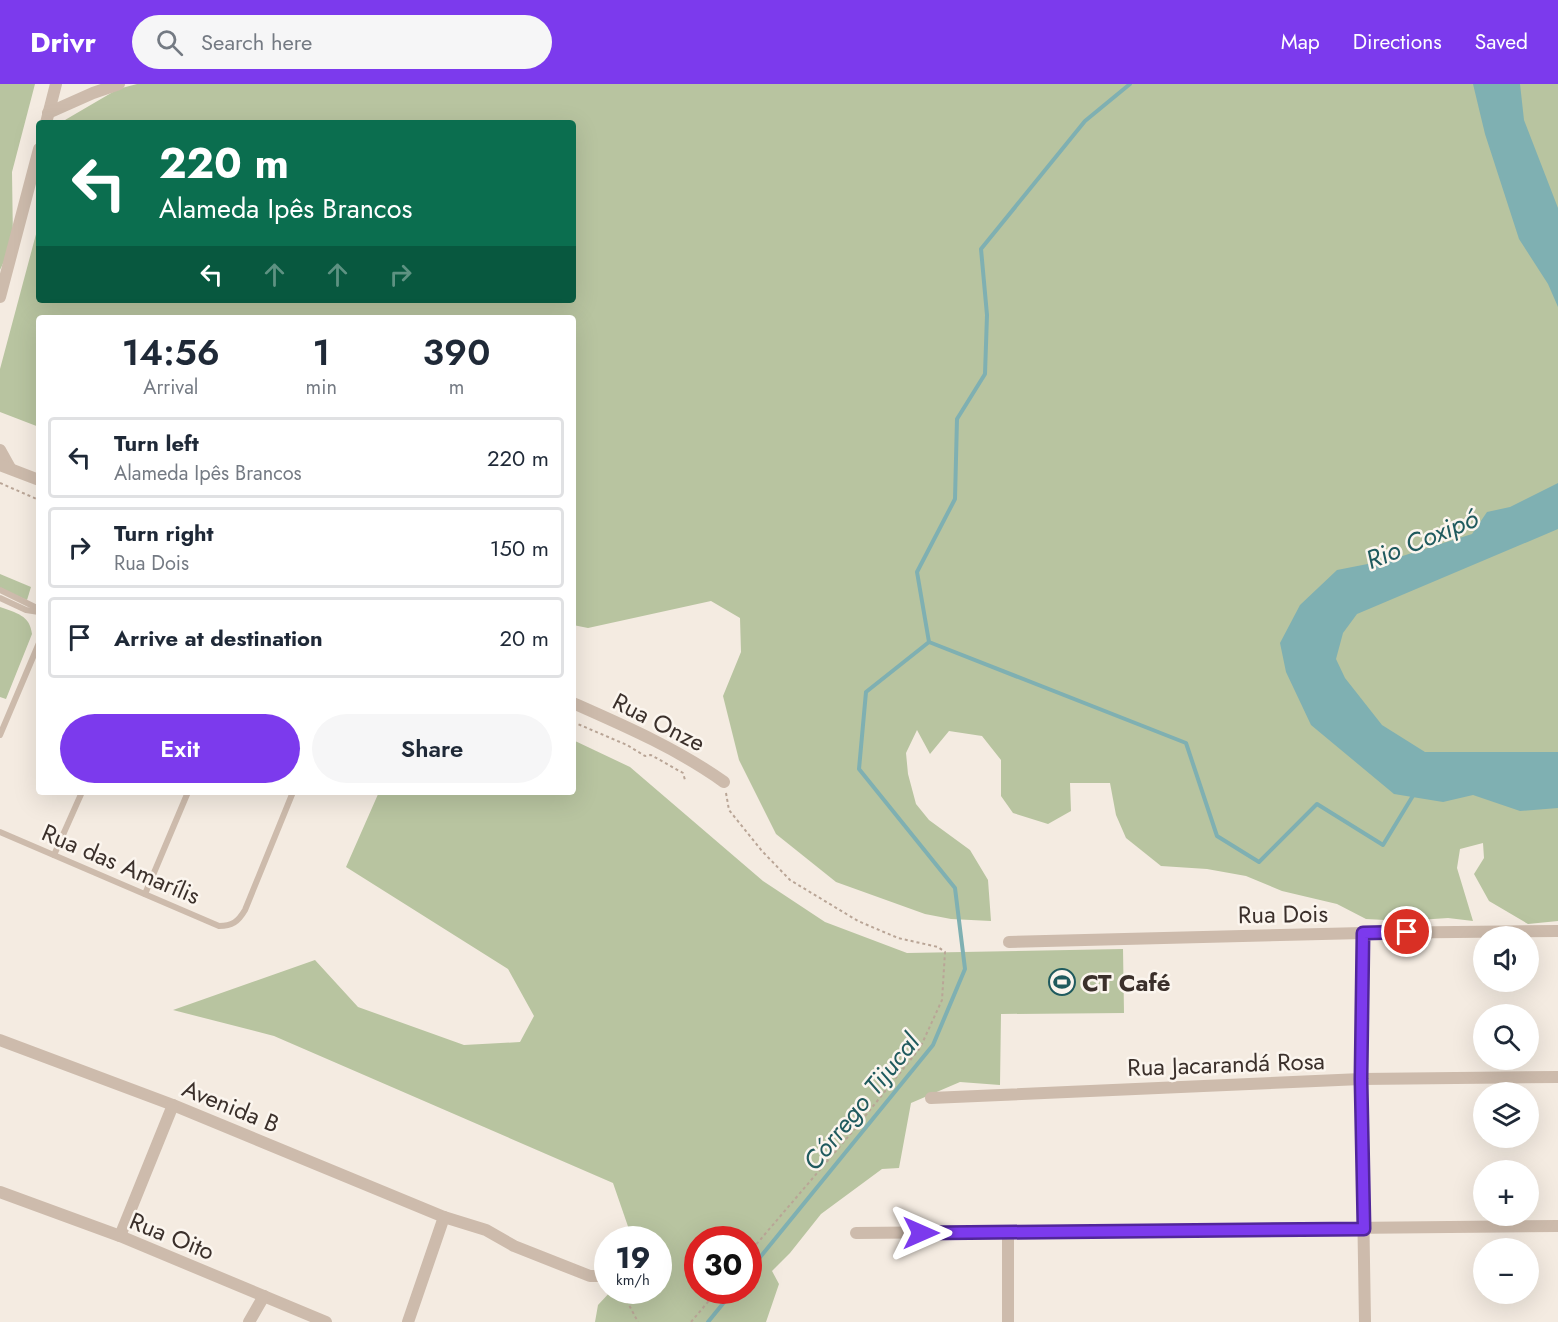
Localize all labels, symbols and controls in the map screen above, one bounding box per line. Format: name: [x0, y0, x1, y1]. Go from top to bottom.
search box: [132, 15, 552, 69]
text: Drivr: [30, 22, 96, 63]
icon: search: [153, 26, 186, 59]
text: Search here: [201, 26, 312, 58]
text: Map: [1281, 27, 1320, 57]
text: Directions: [1353, 27, 1442, 57]
text: Saved: [1475, 27, 1528, 57]
text: 220 m: [159, 133, 289, 194]
icon: left: [60, 144, 138, 222]
text: Alameda Ipês Brancos: [159, 189, 412, 228]
icon: left: [195, 258, 228, 291]
icon: ahead: [258, 258, 291, 291]
icon: ahead: [321, 258, 354, 291]
icon: right: [384, 258, 417, 291]
text: 14:56: [122, 326, 220, 378]
text: 1: [312, 326, 330, 378]
text: 390: [423, 326, 490, 378]
text: Arrival: [143, 373, 198, 402]
text: min: [306, 373, 337, 402]
text: m: [449, 373, 464, 402]
text: Turn left: [114, 427, 199, 459]
icon: left: [63, 441, 96, 474]
text: 220 m: [487, 442, 549, 474]
text: Alameda Ipês Brancos: [114, 459, 302, 488]
water label: Rio Coxipó: [1360, 499, 1484, 579]
text: Turn right: [114, 517, 214, 549]
icon: right: [63, 531, 96, 564]
text: 150 m: [490, 532, 549, 564]
text: Rua Dois: [114, 549, 189, 578]
icon: arrive: [63, 621, 96, 654]
text: Arrive at destination: [114, 622, 323, 654]
text: 20 m: [500, 622, 549, 654]
street label: Rua Onze: [607, 684, 711, 760]
button: Exit: [60, 714, 300, 783]
button: Share: [312, 714, 552, 783]
street label: Rua das Amarílis: [36, 815, 206, 913]
street label: Rua Dois: [1238, 896, 1328, 932]
pin: [1381, 906, 1432, 957]
icon: arrive: [1390, 915, 1423, 948]
map controls: [1473, 926, 1539, 1304]
button: sound: [1473, 926, 1539, 992]
place label: CT Café: [1082, 965, 1171, 1000]
sports icon: CT Café: [1047, 967, 1077, 997]
button: search: [1473, 1004, 1539, 1070]
water label: Córrego Tijucal: [794, 1024, 929, 1179]
street label: Rua Jacarandá Rosa: [1127, 1043, 1325, 1085]
street label: Avenida B: [177, 1071, 285, 1141]
button: layers: [1473, 1082, 1539, 1148]
button: +: [1473, 1160, 1539, 1226]
position arrow: [889, 1201, 953, 1265]
street label: Rua Oito: [124, 1203, 220, 1269]
speed limit sign: 30: [684, 1226, 762, 1304]
text: 19: [615, 1236, 651, 1279]
button: −: [1473, 1238, 1539, 1304]
text: km/h: [616, 1269, 650, 1291]

